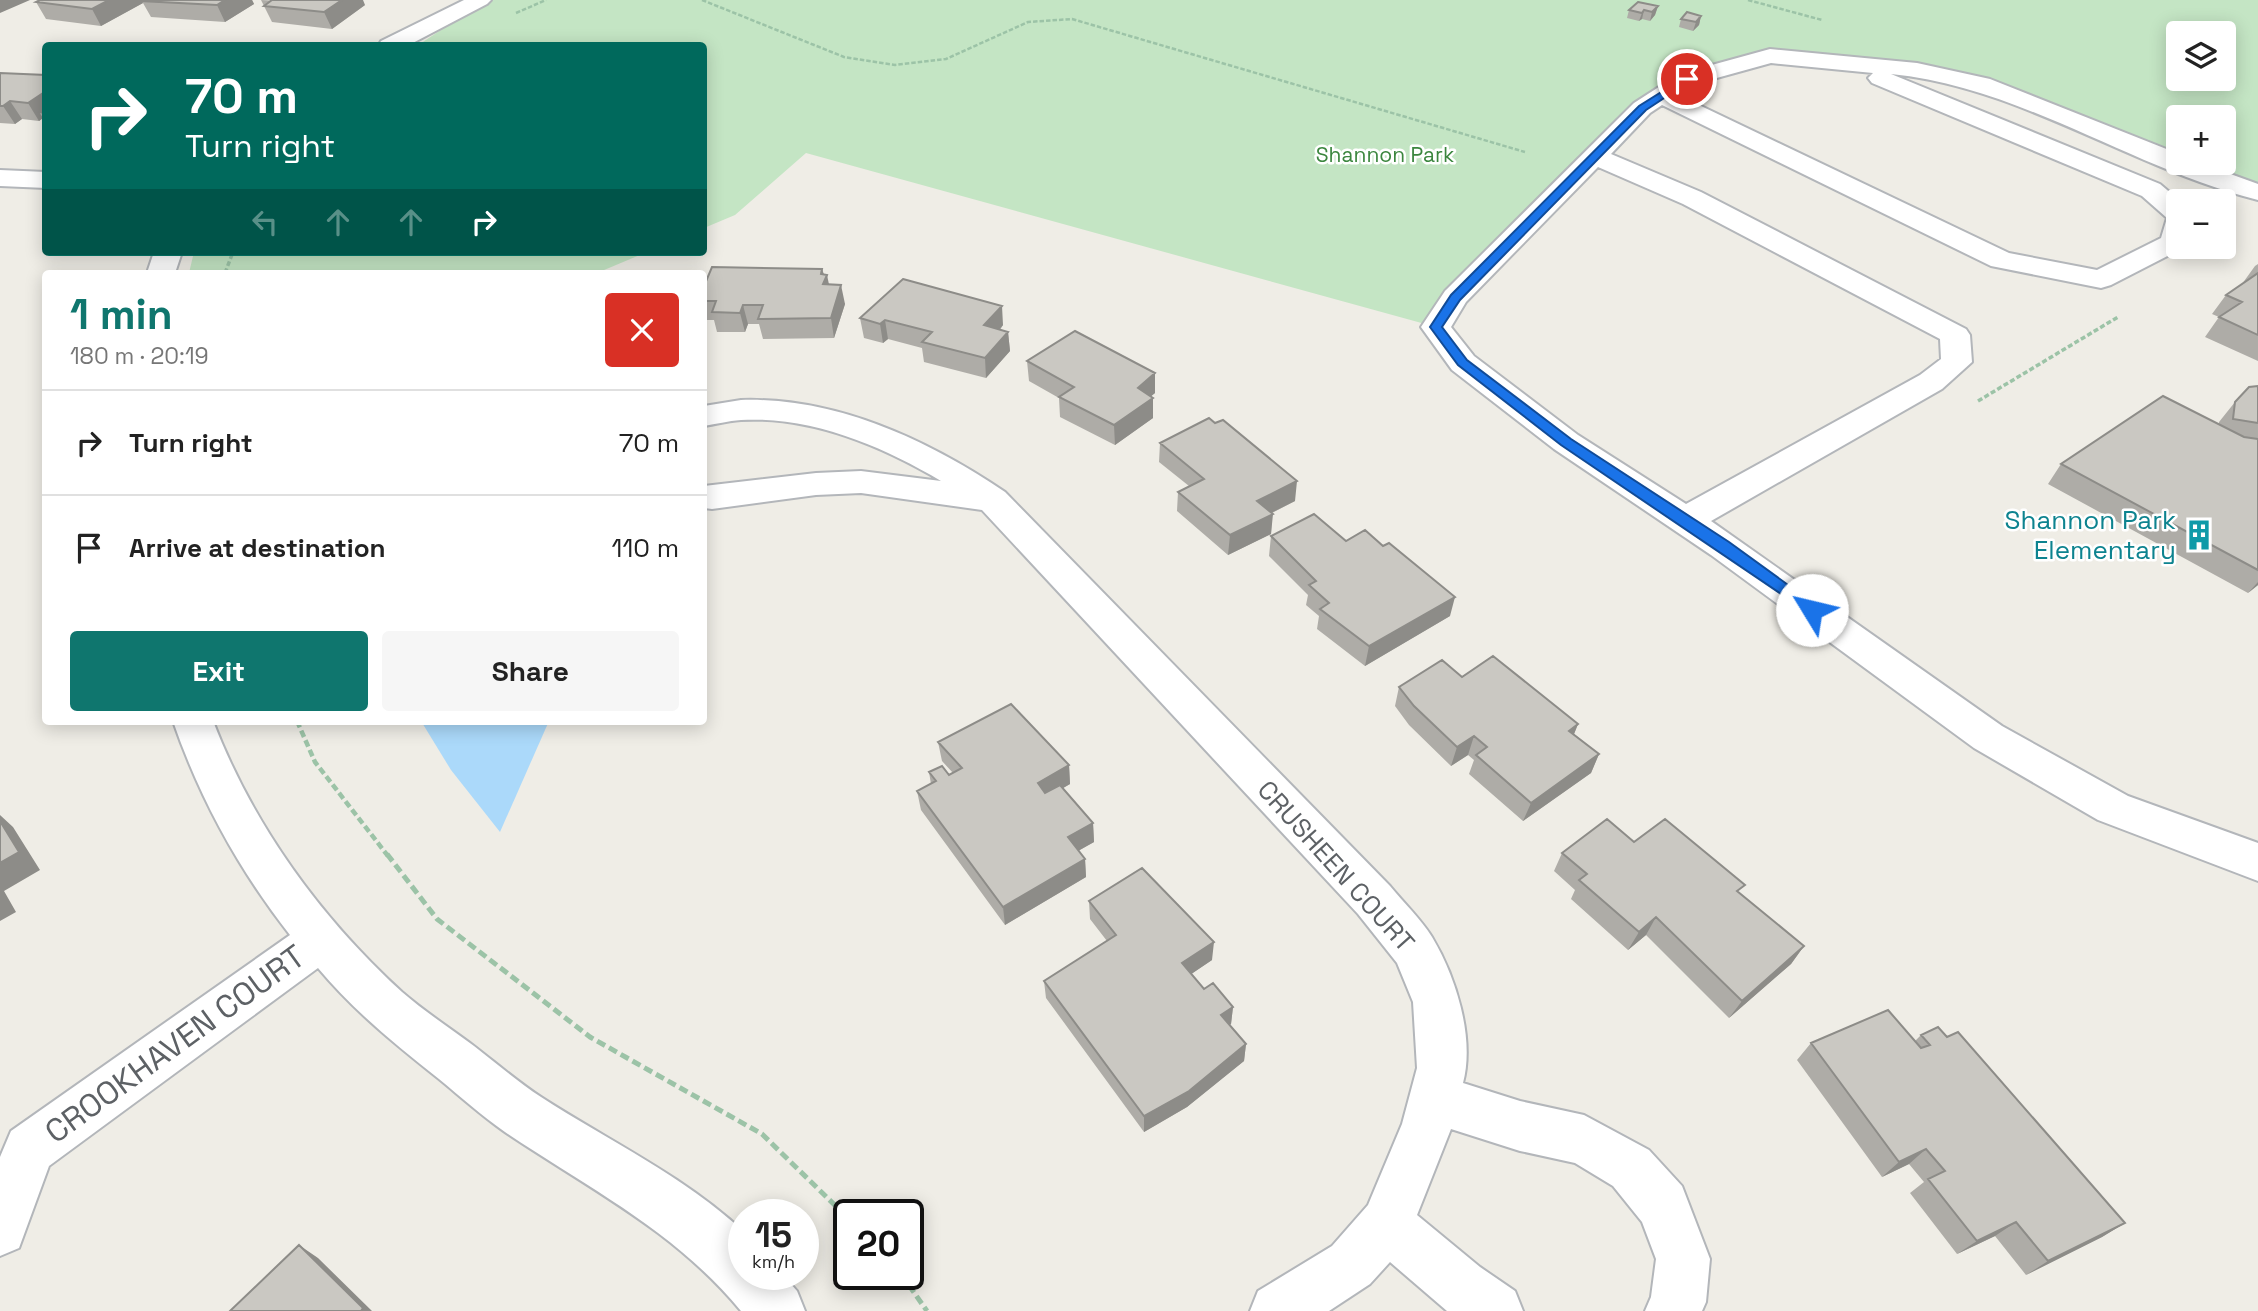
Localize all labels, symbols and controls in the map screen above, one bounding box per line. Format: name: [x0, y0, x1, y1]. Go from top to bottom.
map controls: [2166, 21, 2236, 259]
button: layers: [2166, 21, 2236, 91]
pin: [1657, 49, 1717, 109]
icon: arrive: [1668, 60, 1706, 98]
text: 70 m: [185, 65, 298, 127]
icon: right: [70, 70, 161, 161]
button: +: [2166, 105, 2236, 175]
text: Turn right: [185, 126, 335, 166]
park label: Shannon Park: [1316, 141, 1454, 168]
button: −: [2166, 189, 2236, 259]
icon: left: [246, 203, 284, 241]
icon: ahead: [319, 203, 357, 241]
icon: ahead: [392, 203, 430, 241]
icon: right: [465, 203, 503, 241]
text: 1 min: [70, 288, 173, 341]
button: close: [605, 293, 679, 367]
text: 180 m · 20:19: [70, 341, 209, 371]
icon: right: [70, 424, 108, 462]
text: Turn right: [129, 426, 253, 460]
text: 70 m: [619, 426, 679, 460]
place label: Shannon Park Elementary: [2005, 503, 2176, 567]
building icon: Shannon Park Elementary: [2182, 518, 2216, 552]
icon: arrive: [70, 529, 108, 567]
text: Arrive at destination: [129, 531, 386, 565]
text: 110 m: [612, 531, 679, 565]
position arrow: [1775, 573, 1849, 647]
button: Exit: [70, 631, 368, 711]
button: Share: [382, 631, 679, 711]
street label: CRUSHEEN COURT: [1250, 773, 1422, 959]
street label: CROOKHAVEN COURT: [37, 936, 313, 1152]
speed limit sign: 20: [833, 1199, 924, 1290]
text: 15: [755, 1213, 792, 1257]
text: km/h: [752, 1250, 795, 1273]

